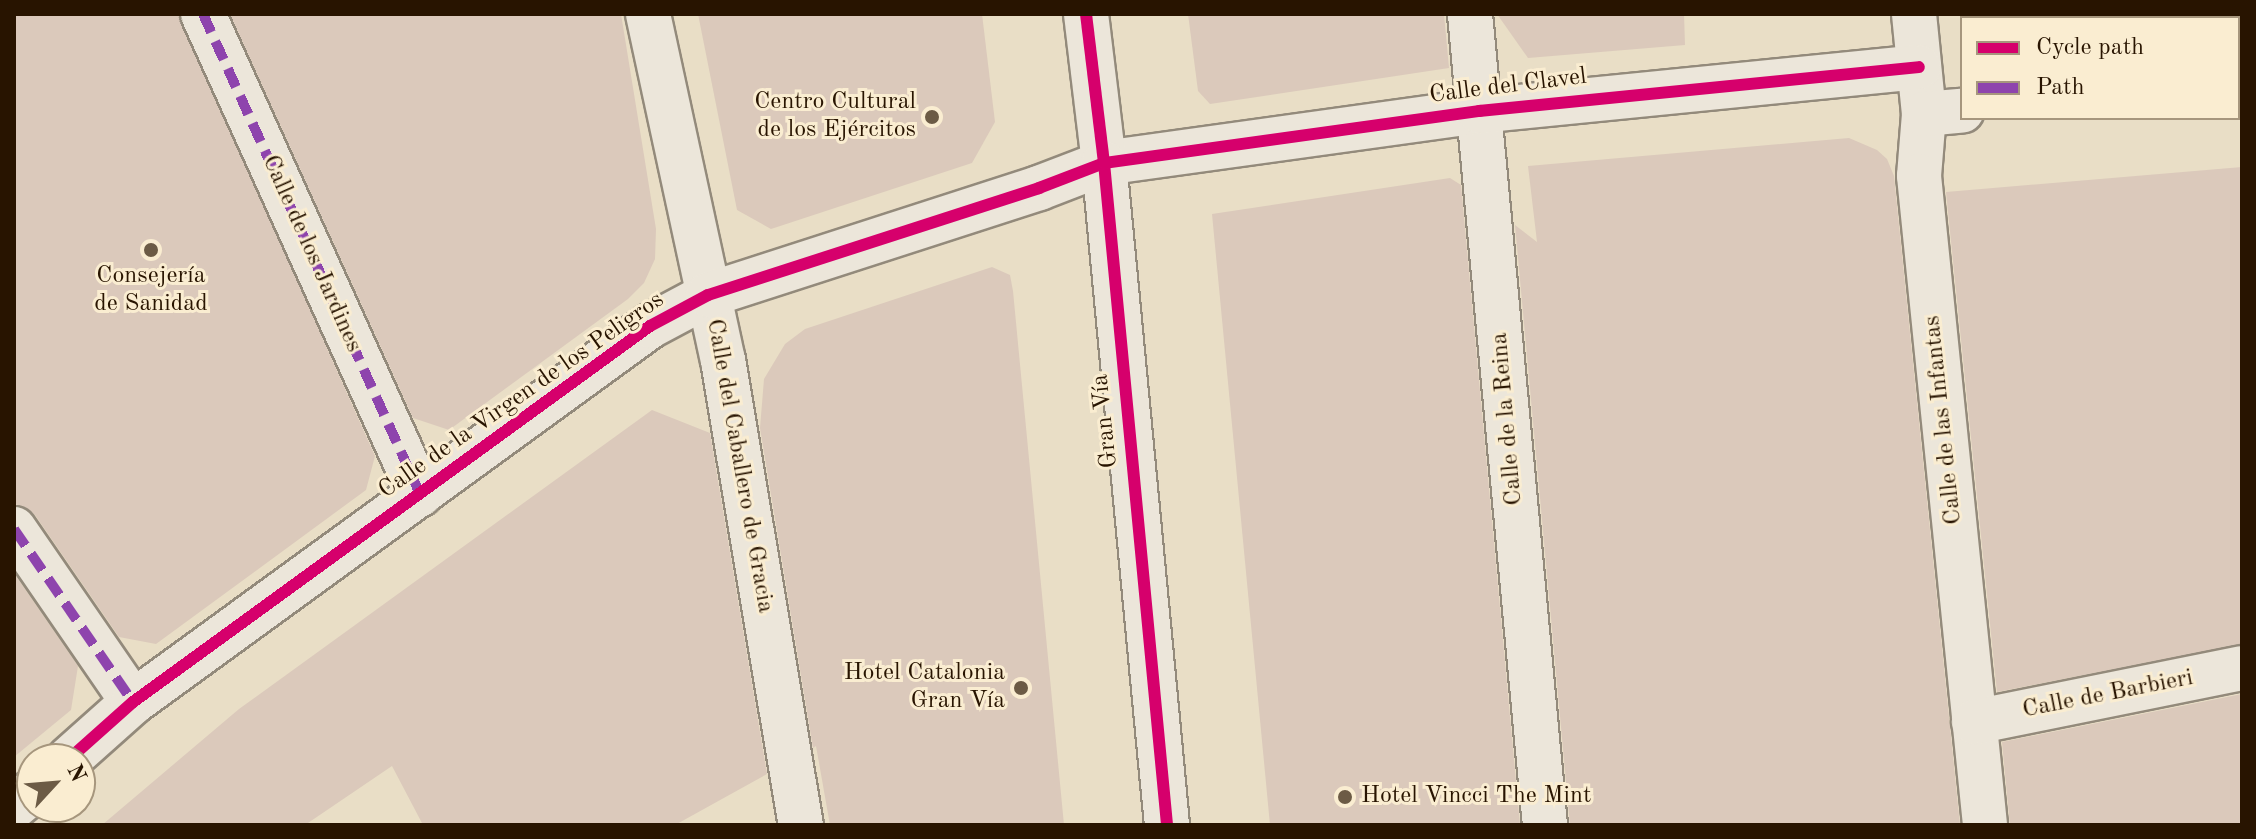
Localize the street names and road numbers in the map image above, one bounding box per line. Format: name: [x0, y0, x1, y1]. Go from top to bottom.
street label: Calle del Clavel: [1428, 63, 1588, 111]
street label: Calle de los Jardines: [255, 151, 367, 357]
street label: Calle de la Virgen de los Peligros: [374, 286, 670, 506]
street label: Calle de las Infantas: [1919, 314, 1969, 526]
street label: Calle del Caballero de Gracia: [699, 317, 779, 615]
street label: Calle de la Reina: [1486, 331, 1530, 507]
street label: Gran Vía: [1087, 373, 1125, 469]
street label: Calle de Barbieri: [2020, 664, 2196, 726]

